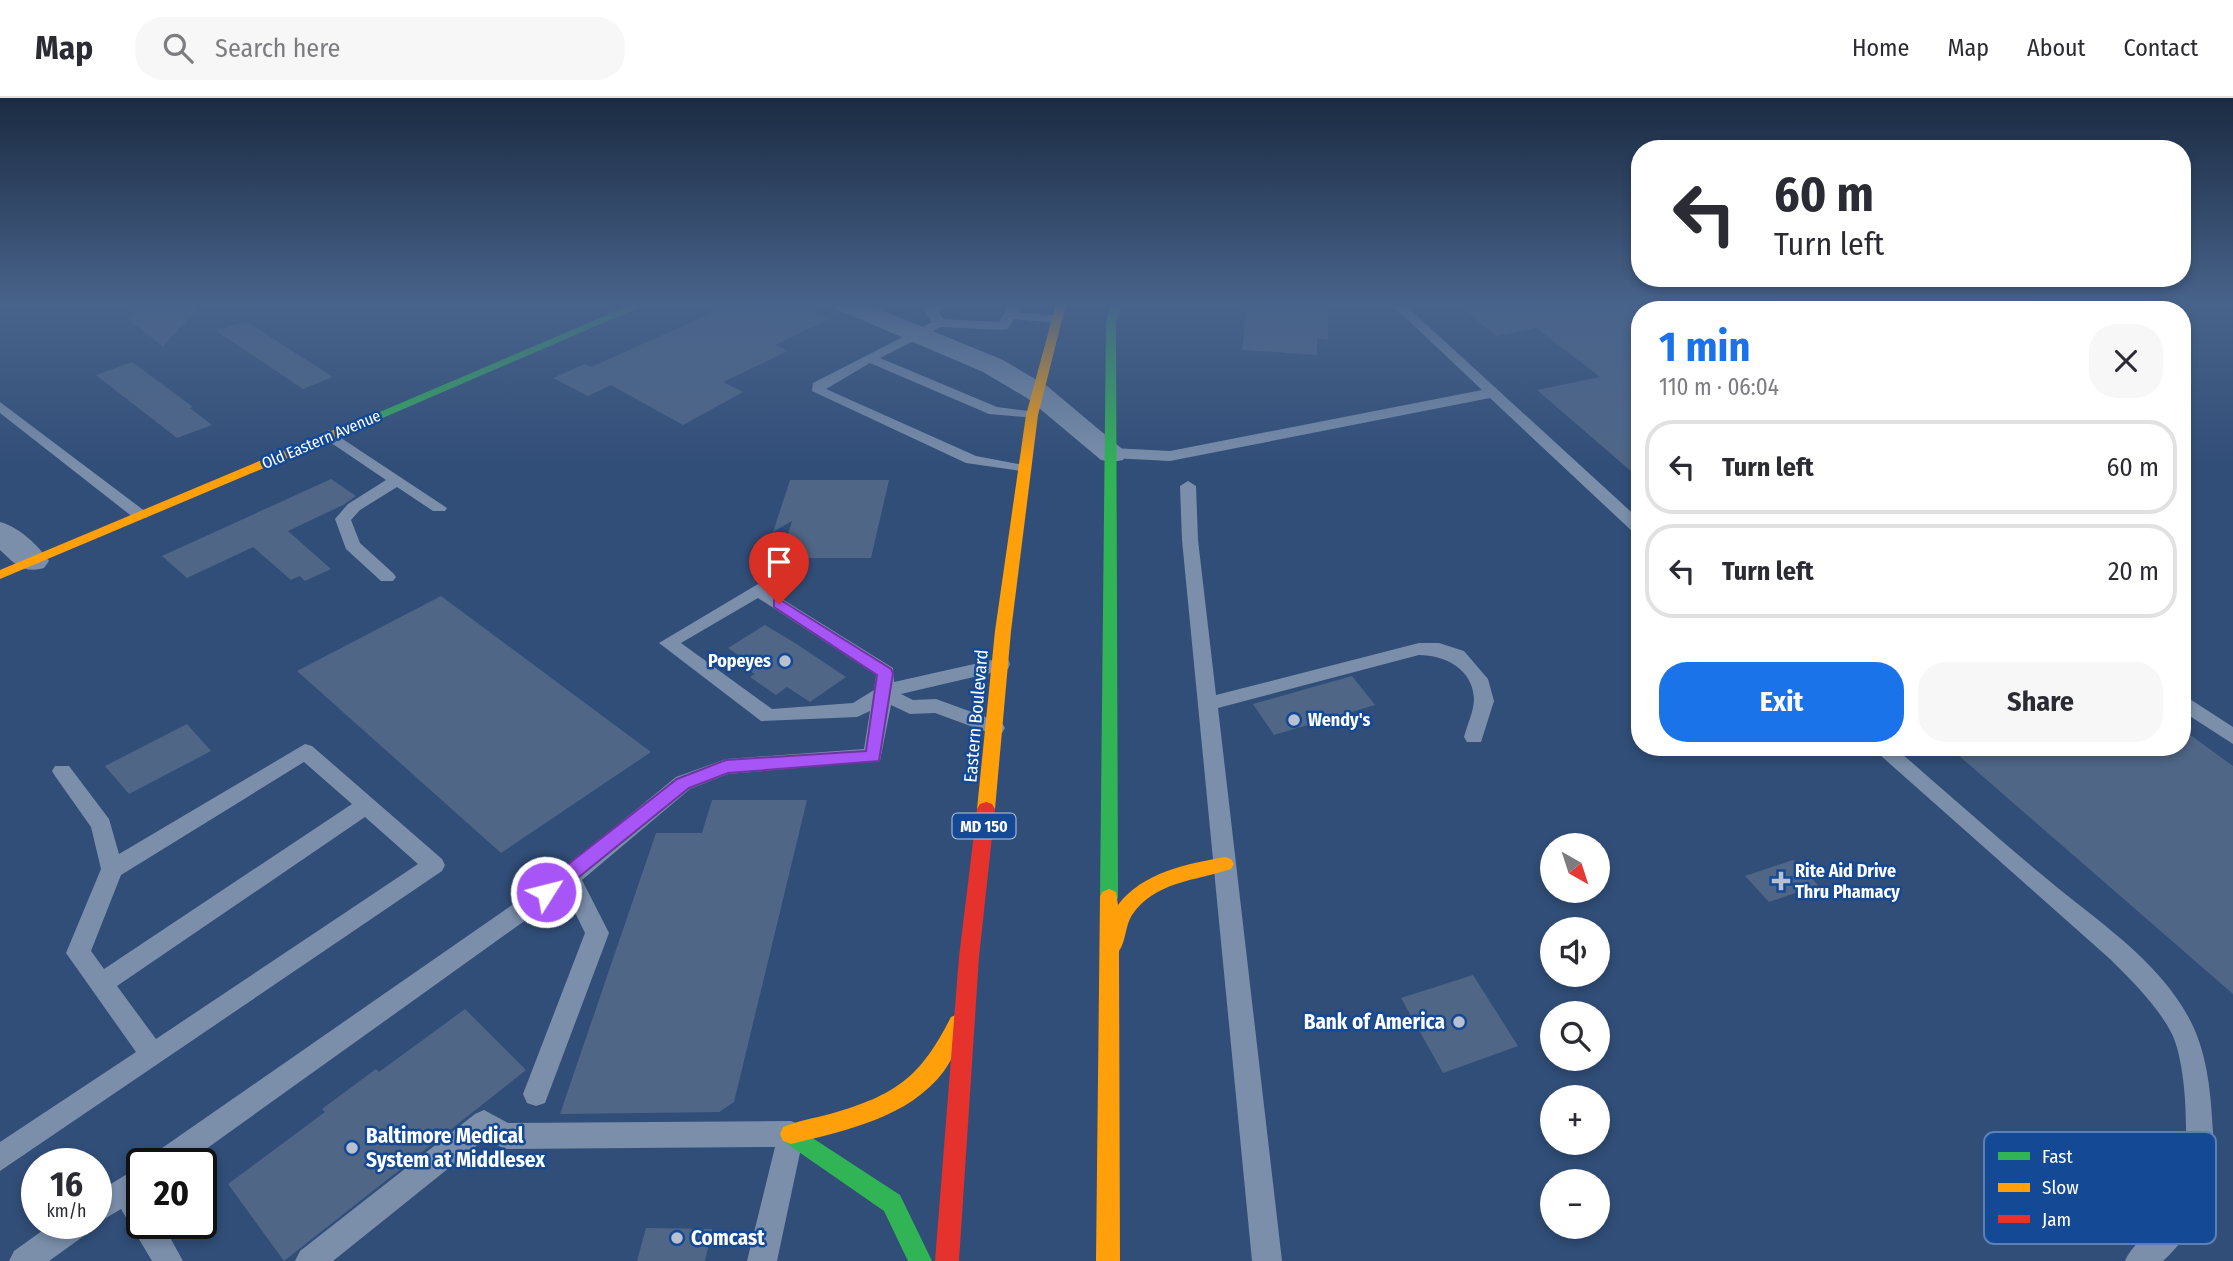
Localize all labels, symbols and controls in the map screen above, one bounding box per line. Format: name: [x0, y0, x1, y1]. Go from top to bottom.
search box: [135, 17, 625, 80]
text: Map: [35, 28, 93, 68]
icon: search: [159, 29, 197, 67]
text: Search here: [215, 33, 340, 64]
text: Home: [1852, 34, 1909, 62]
text: Map: [1947, 34, 1989, 62]
text: About: [2027, 34, 2085, 62]
text: Contact: [2123, 34, 2198, 62]
text: 60 m: [1774, 165, 1874, 224]
icon: left: [1659, 168, 1750, 259]
text: Turn left: [1774, 225, 1884, 263]
text: 1 min: [1659, 322, 1750, 372]
button: close: [2089, 324, 2163, 398]
text: 110 m · 06:04: [1659, 373, 1779, 401]
street label: Old Eastern Avenue: [259, 406, 384, 473]
icon: left: [1663, 448, 1701, 486]
text: Turn left: [1722, 452, 1814, 483]
text: 60 m: [2106, 452, 2159, 483]
pin: [749, 532, 809, 604]
icon: arrive: [760, 543, 798, 581]
icon: left: [1663, 552, 1701, 590]
text: Turn left: [1722, 556, 1814, 587]
text: 20 m: [2108, 556, 2159, 587]
street label: Eastern Boulevard: [959, 649, 993, 783]
place label: Popeyes: [708, 650, 771, 672]
marker: Popeyes: [777, 653, 793, 669]
button: Exit: [1659, 662, 1904, 742]
button: Share: [1918, 662, 2163, 742]
place label: Wendy's: [1308, 709, 1371, 731]
marker: Wendy's: [1286, 712, 1302, 728]
road number: MD 150: [953, 814, 1016, 838]
north arrow: [1540, 833, 1610, 903]
map controls: [1540, 833, 1610, 1239]
position arrow: [509, 855, 583, 929]
place label: Rite Aid Drive Thru Phamacy: [1795, 860, 1900, 903]
marker: Rite Aid Drive Thru Phamacy: [1773, 873, 1789, 889]
button: sound: [1540, 917, 1610, 987]
button: search: [1540, 1001, 1610, 1071]
place label: Bank of America: [1304, 1009, 1445, 1035]
marker: Bank of America: [1451, 1014, 1467, 1030]
button: +: [1540, 1085, 1610, 1155]
place label: Baltimore Medical System at Middlesex: [366, 1123, 546, 1173]
legend: [1984, 1132, 2216, 1244]
marker: Baltimore Medical System at Middlesex: [344, 1140, 360, 1156]
text: Fast: [2042, 1145, 2073, 1168]
speed limit sign: 20: [126, 1148, 217, 1239]
text: 16: [50, 1163, 83, 1205]
button: −: [1540, 1169, 1610, 1239]
text: Slow: [2042, 1176, 2079, 1199]
text: km/h: [46, 1200, 87, 1222]
text: Jam: [2042, 1208, 2071, 1231]
place label: Comcast: [691, 1225, 765, 1251]
marker: Comcast: [669, 1230, 685, 1246]

